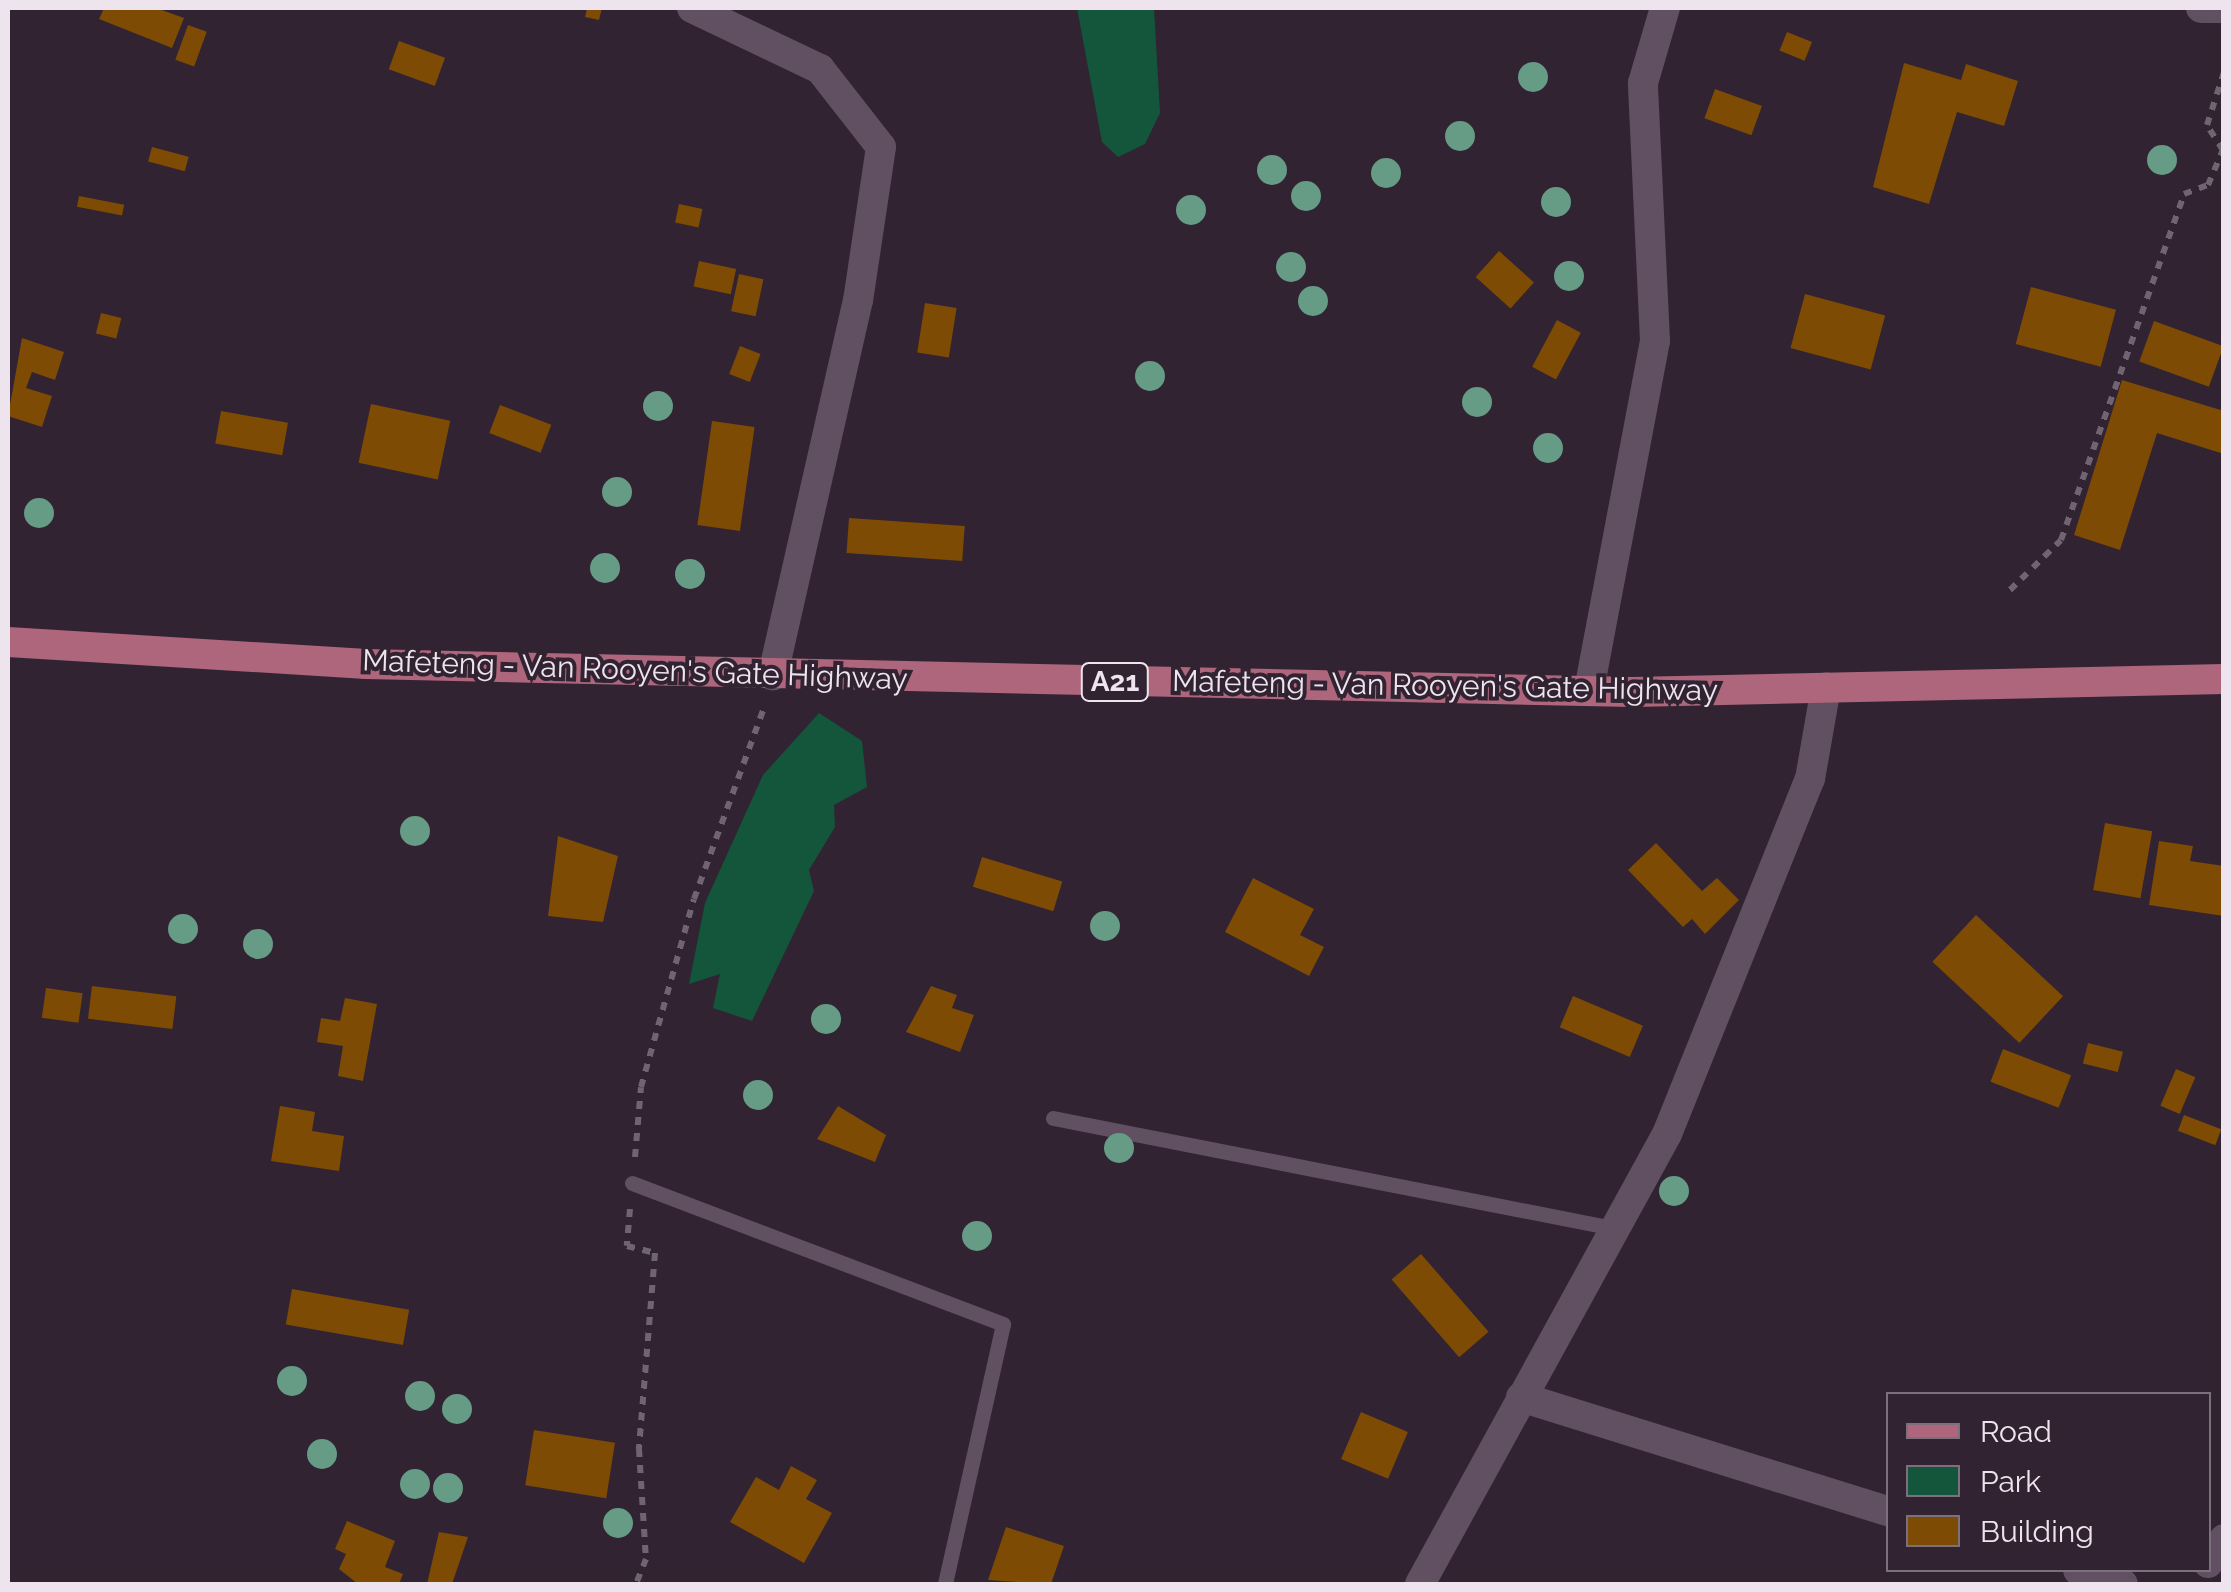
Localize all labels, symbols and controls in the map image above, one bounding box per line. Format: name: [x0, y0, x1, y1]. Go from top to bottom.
street label: Mafeteng - Van Rooyen's Gate Highway: [361, 642, 909, 698]
road number: A21: [1080, 659, 1150, 705]
street label: Mafeteng - Van Rooyen's Gate Highway: [1171, 663, 1719, 709]
legend: [1886, 1392, 2211, 1572]
text: Road: [1980, 1414, 2052, 1449]
text: Park: [1980, 1464, 2041, 1499]
text: Building: [1980, 1514, 2094, 1549]

